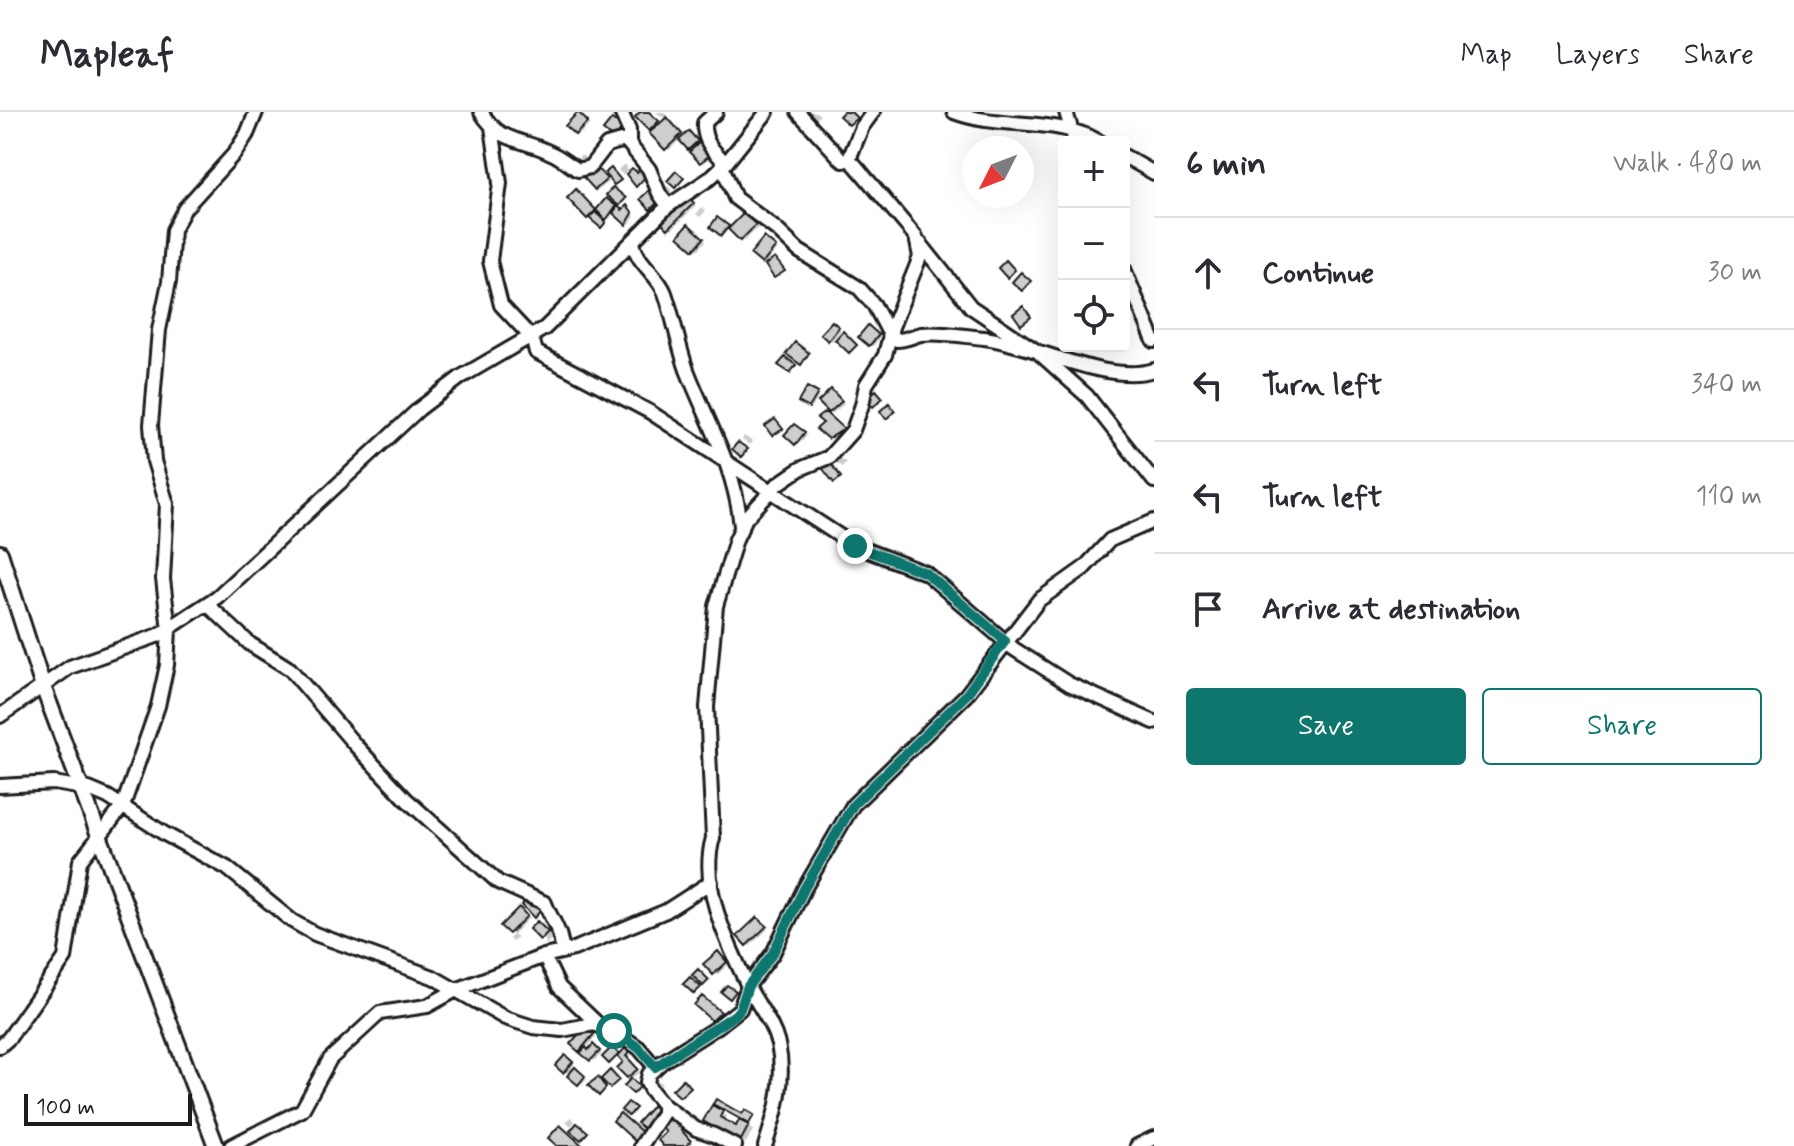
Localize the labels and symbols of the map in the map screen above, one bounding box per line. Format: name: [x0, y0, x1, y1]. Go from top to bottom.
north arrow: [962, 136, 1034, 208]
route end: [837, 528, 873, 564]
route start: [596, 1013, 632, 1049]
scale bar: [24, 1090, 192, 1126]

